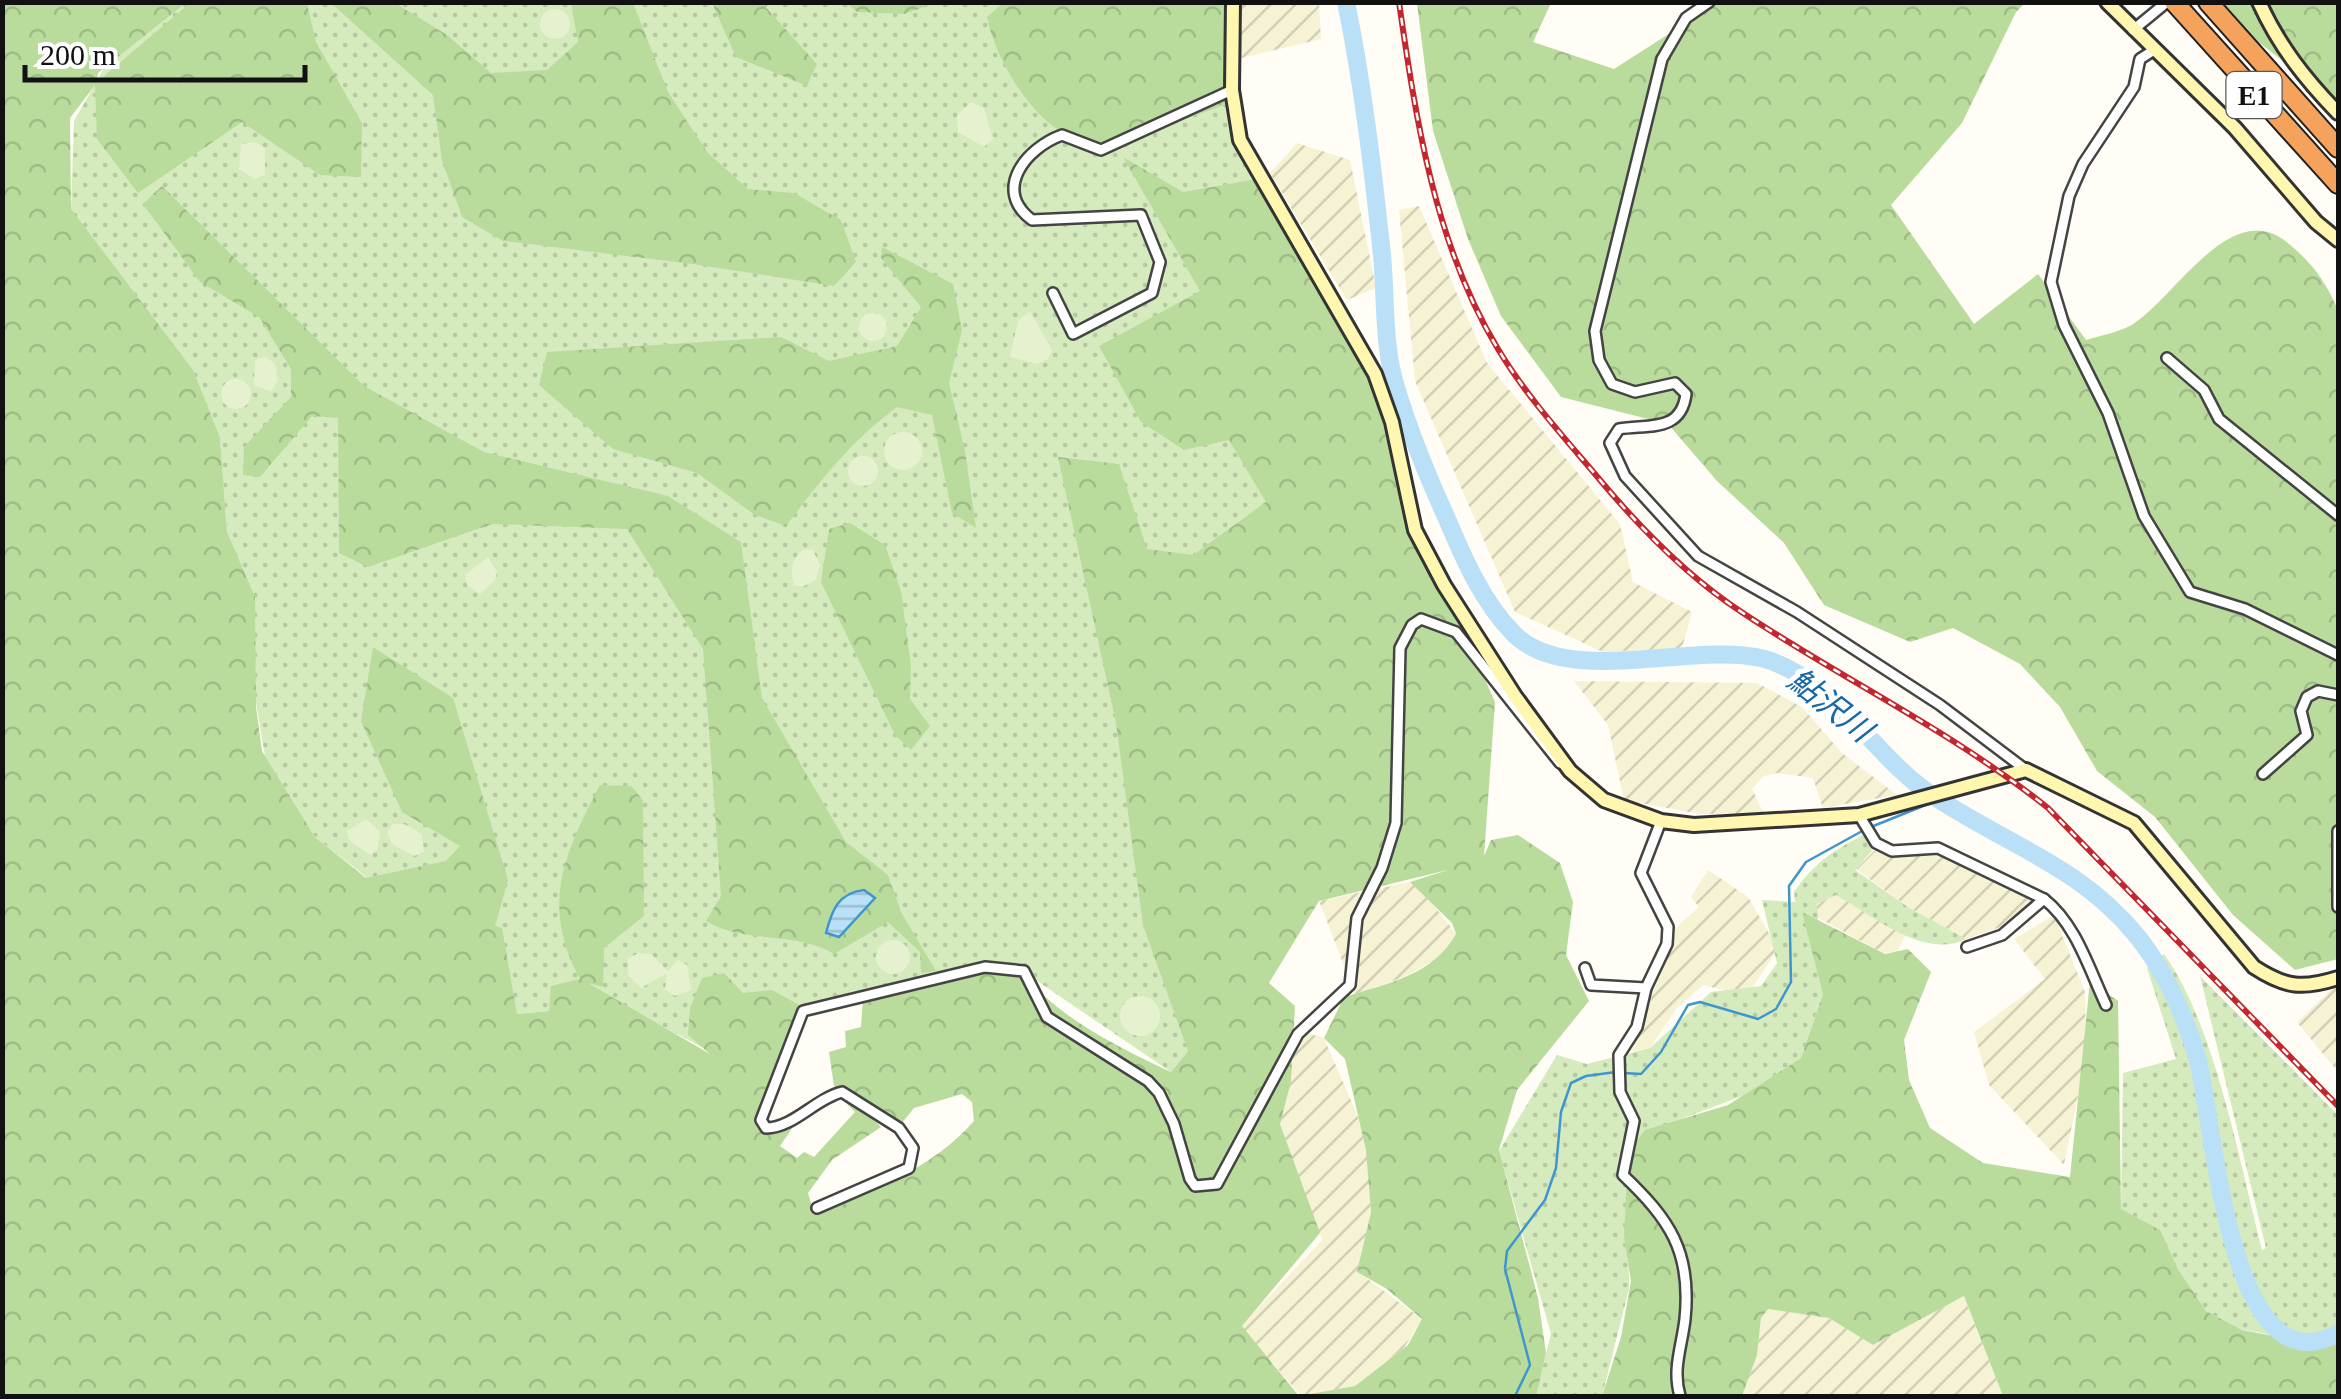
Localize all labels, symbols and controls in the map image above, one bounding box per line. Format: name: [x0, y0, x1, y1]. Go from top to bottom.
scale bar: [25, 20, 305, 82]
text: 200 m: [40, 38, 116, 71]
road number: E1: [2226, 72, 2282, 118]
water label: 鮎沢川: [1781, 661, 1881, 751]

